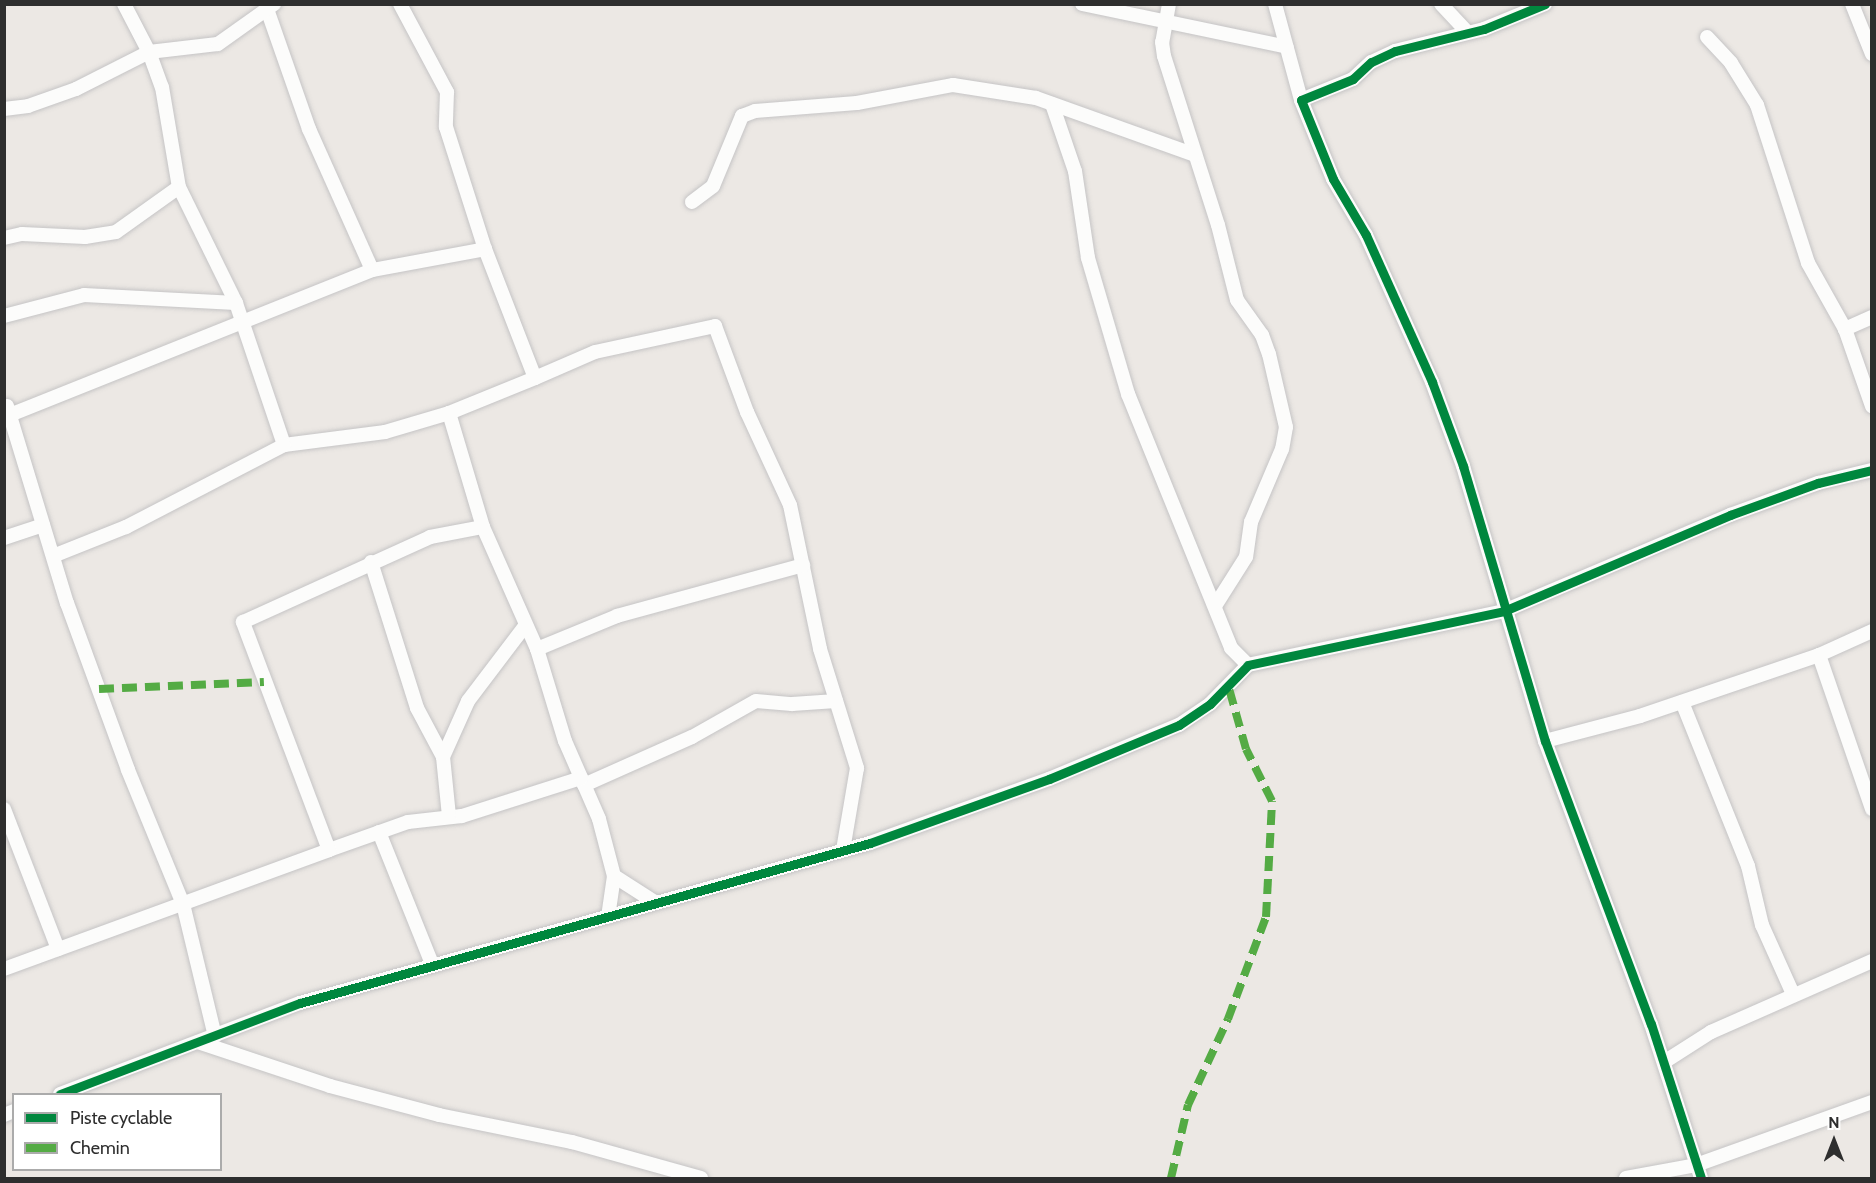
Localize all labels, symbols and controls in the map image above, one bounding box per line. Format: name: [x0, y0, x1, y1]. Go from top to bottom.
legend: [12, 1093, 222, 1171]
text: Piste cyclable: [70, 1107, 172, 1129]
north arrow: [1804, 1111, 1864, 1171]
text: N: [1828, 1113, 1840, 1132]
text: Chemin: [70, 1137, 130, 1159]

